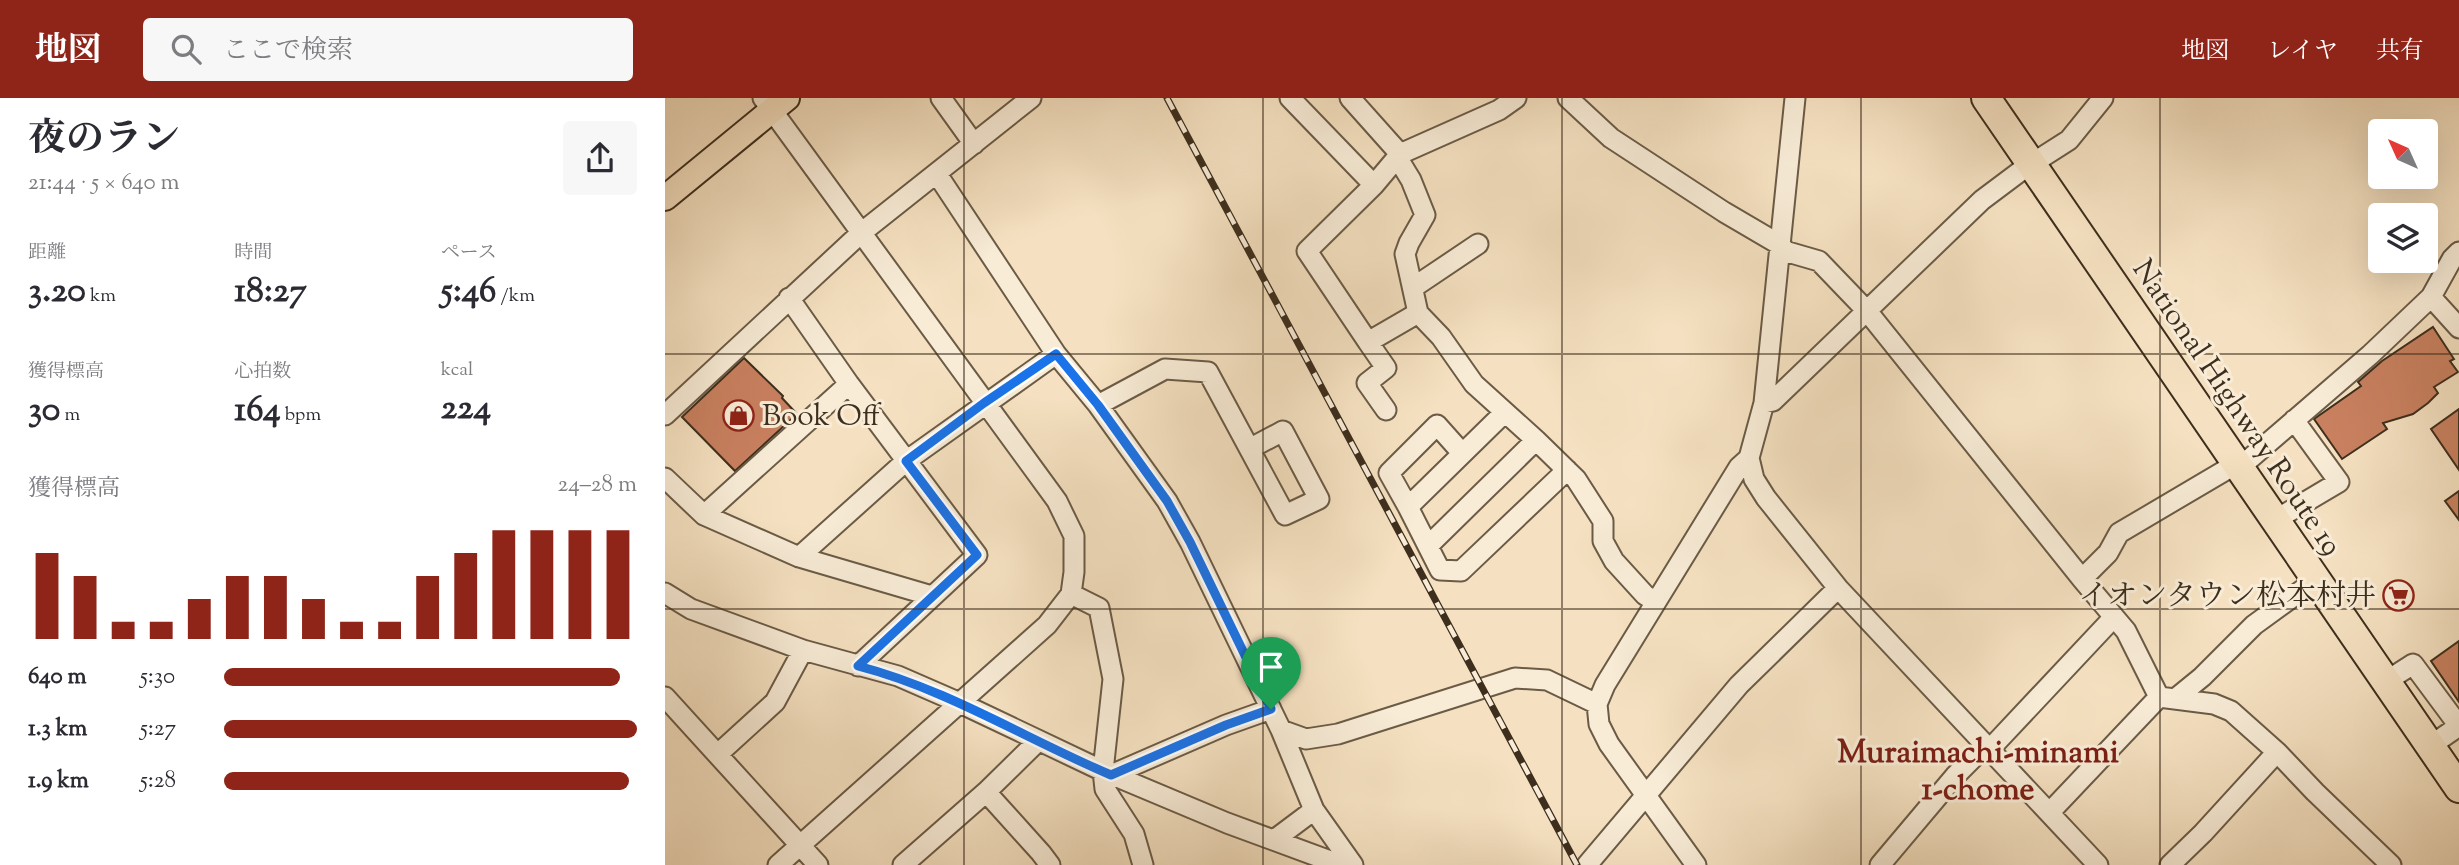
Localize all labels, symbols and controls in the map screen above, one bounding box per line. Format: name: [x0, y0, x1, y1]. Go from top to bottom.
search box: [143, 18, 633, 81]
text: 地図: [35, 28, 101, 76]
icon: search: [167, 30, 205, 68]
text: ここで検索: [223, 33, 353, 70]
text: 地図: [2181, 35, 2229, 69]
text: レイヤ: [2267, 35, 2338, 69]
text: 共有: [2376, 35, 2424, 69]
text: 夜のラン: [28, 114, 180, 168]
north arrow: [2368, 119, 2438, 189]
map controls: [2368, 119, 2438, 273]
button: share: [563, 121, 637, 195]
text: 21:44 · 5 × 640 m: [28, 167, 180, 200]
button: layers: [2368, 203, 2438, 273]
text: 距離: [28, 240, 66, 267]
text: 時間: [234, 240, 272, 267]
text: ペース: [441, 240, 497, 267]
street label: National Highway Route 19: [2120, 252, 2351, 565]
text: 3.20: [28, 267, 86, 318]
text: 18:27: [234, 267, 307, 318]
text: 5:46: [441, 267, 496, 318]
text: km: [86, 283, 116, 310]
text: /km: [496, 283, 535, 310]
text: kcal: [441, 357, 473, 384]
text: 獲得標高: [28, 359, 104, 386]
text: 心拍数: [234, 359, 291, 386]
text: 224: [441, 384, 491, 435]
text: 30: [28, 386, 60, 437]
text: 164: [234, 386, 281, 437]
place label: Book Off: [762, 396, 882, 439]
shop icon: Book Off: [722, 398, 756, 432]
text: m: [60, 402, 80, 429]
text: bpm: [281, 402, 321, 429]
text: 24–28 m: [557, 469, 637, 502]
text: 獲得標高: [28, 473, 120, 506]
place label: イオンタウン松本村井: [2078, 576, 2376, 619]
supermarket icon: イオンタウン松本村井: [2382, 578, 2416, 612]
pin: [1241, 637, 1301, 709]
icon: arrive: [1252, 648, 1290, 686]
text: 640 m: [28, 661, 86, 694]
text: 5:30: [140, 661, 175, 694]
text: 1.3 km: [28, 713, 87, 746]
text: 5:27: [140, 713, 176, 746]
district label: Muraimachi-minami 1-chome: [1837, 731, 2119, 814]
text: 1.9 km: [28, 765, 89, 798]
text: 5:28: [140, 765, 176, 798]

